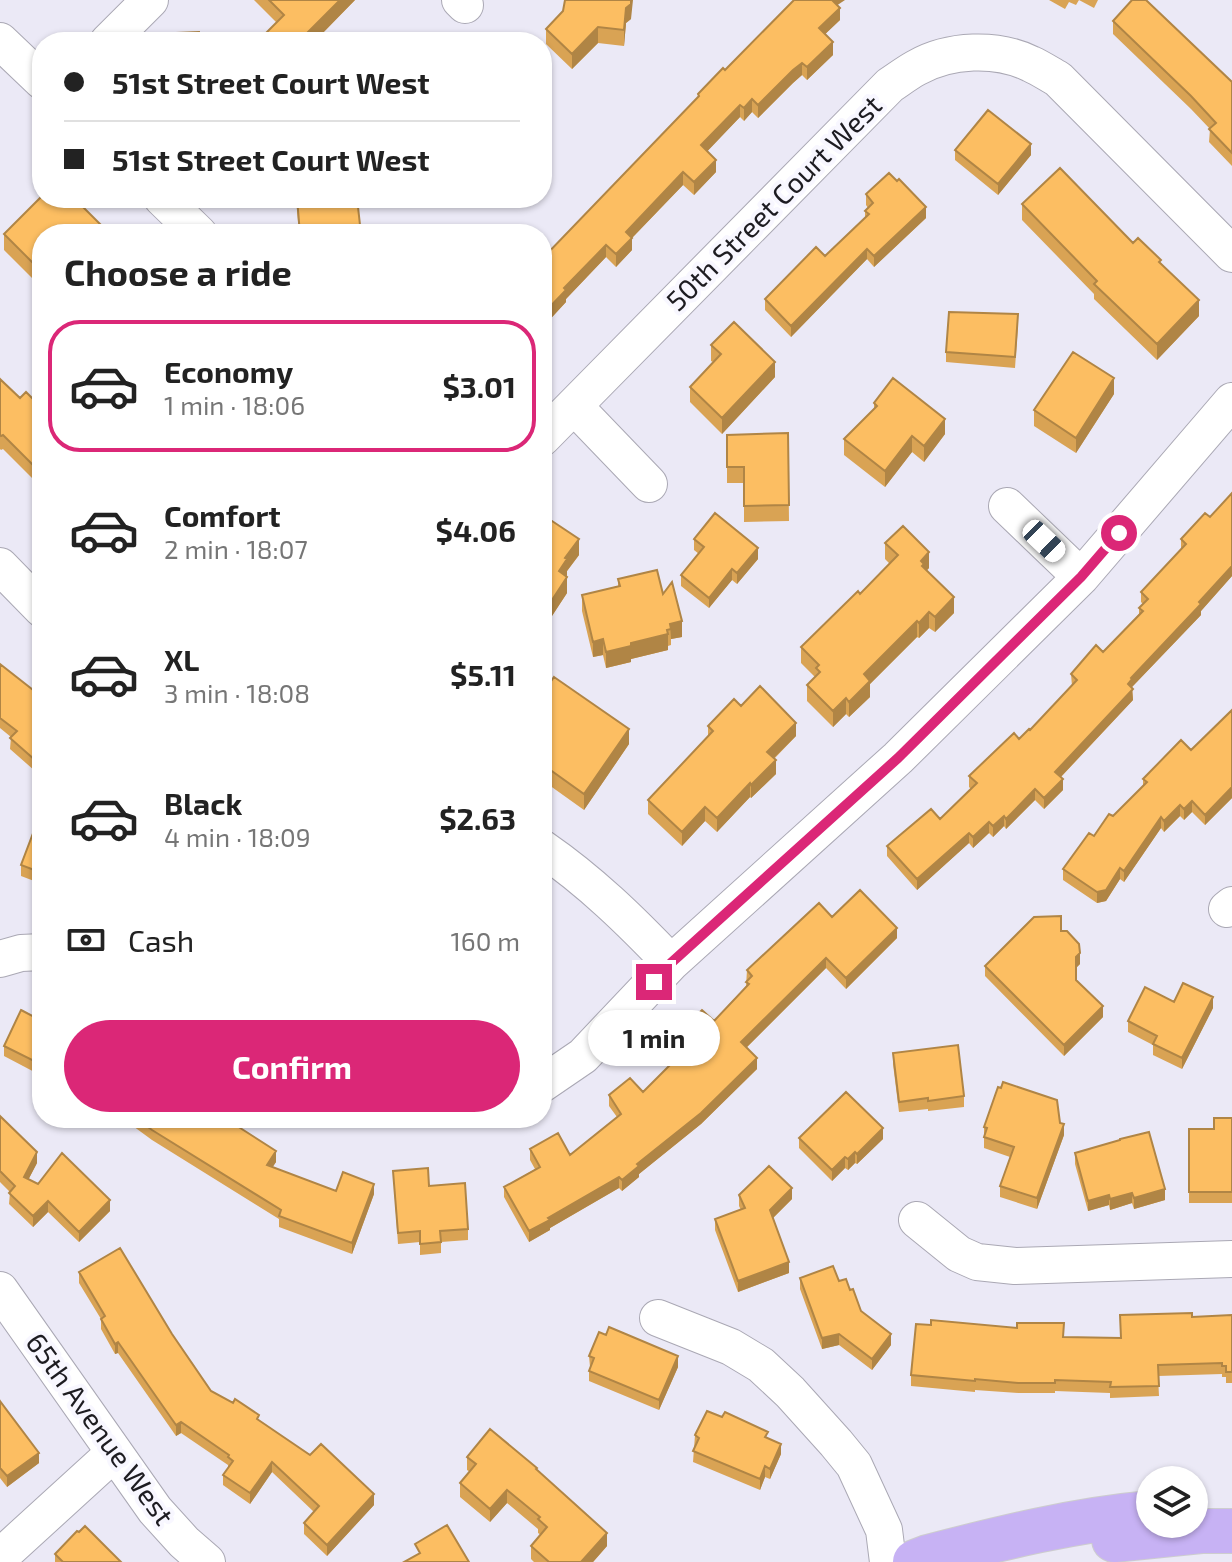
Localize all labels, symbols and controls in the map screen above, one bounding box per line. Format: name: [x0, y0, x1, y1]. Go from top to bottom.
text: 51st Street Court West: [112, 64, 430, 100]
street label: 50th Street Court West: [658, 87, 888, 317]
text: 51st Street Court West: [112, 141, 430, 177]
text: Choose a ride: [64, 250, 292, 293]
icon: car: [68, 350, 140, 422]
text: Economy: [164, 353, 293, 389]
text: $3.01: [442, 368, 516, 404]
text: 1 min · 18:06: [164, 389, 305, 420]
icon: car: [68, 494, 140, 566]
text: Comfort: [164, 497, 281, 533]
text: $4.06: [436, 512, 516, 548]
route start: [1101, 515, 1137, 551]
car: [1018, 516, 1070, 566]
text: 2 min · 18:07: [164, 533, 308, 564]
icon: car: [68, 638, 140, 710]
text: XL: [164, 641, 199, 677]
text: $5.11: [450, 656, 516, 692]
text: 3 min · 18:08: [164, 677, 310, 708]
icon: car: [68, 782, 140, 854]
text: Black: [164, 785, 242, 821]
text: $2.63: [439, 800, 516, 836]
text: 4 min · 18:09: [164, 821, 311, 852]
icon: cash: [64, 918, 108, 962]
text: Cash: [128, 922, 194, 958]
text: 160 m: [451, 925, 520, 956]
route end: [636, 964, 672, 1000]
callout: 1 min: [588, 1010, 720, 1066]
button: Confirm: [64, 1020, 520, 1112]
text: 1 min: [623, 1022, 685, 1053]
street label: 65th Avenue West: [20, 1326, 182, 1531]
map controls: [1136, 1466, 1208, 1538]
button: layers: [1136, 1466, 1208, 1538]

